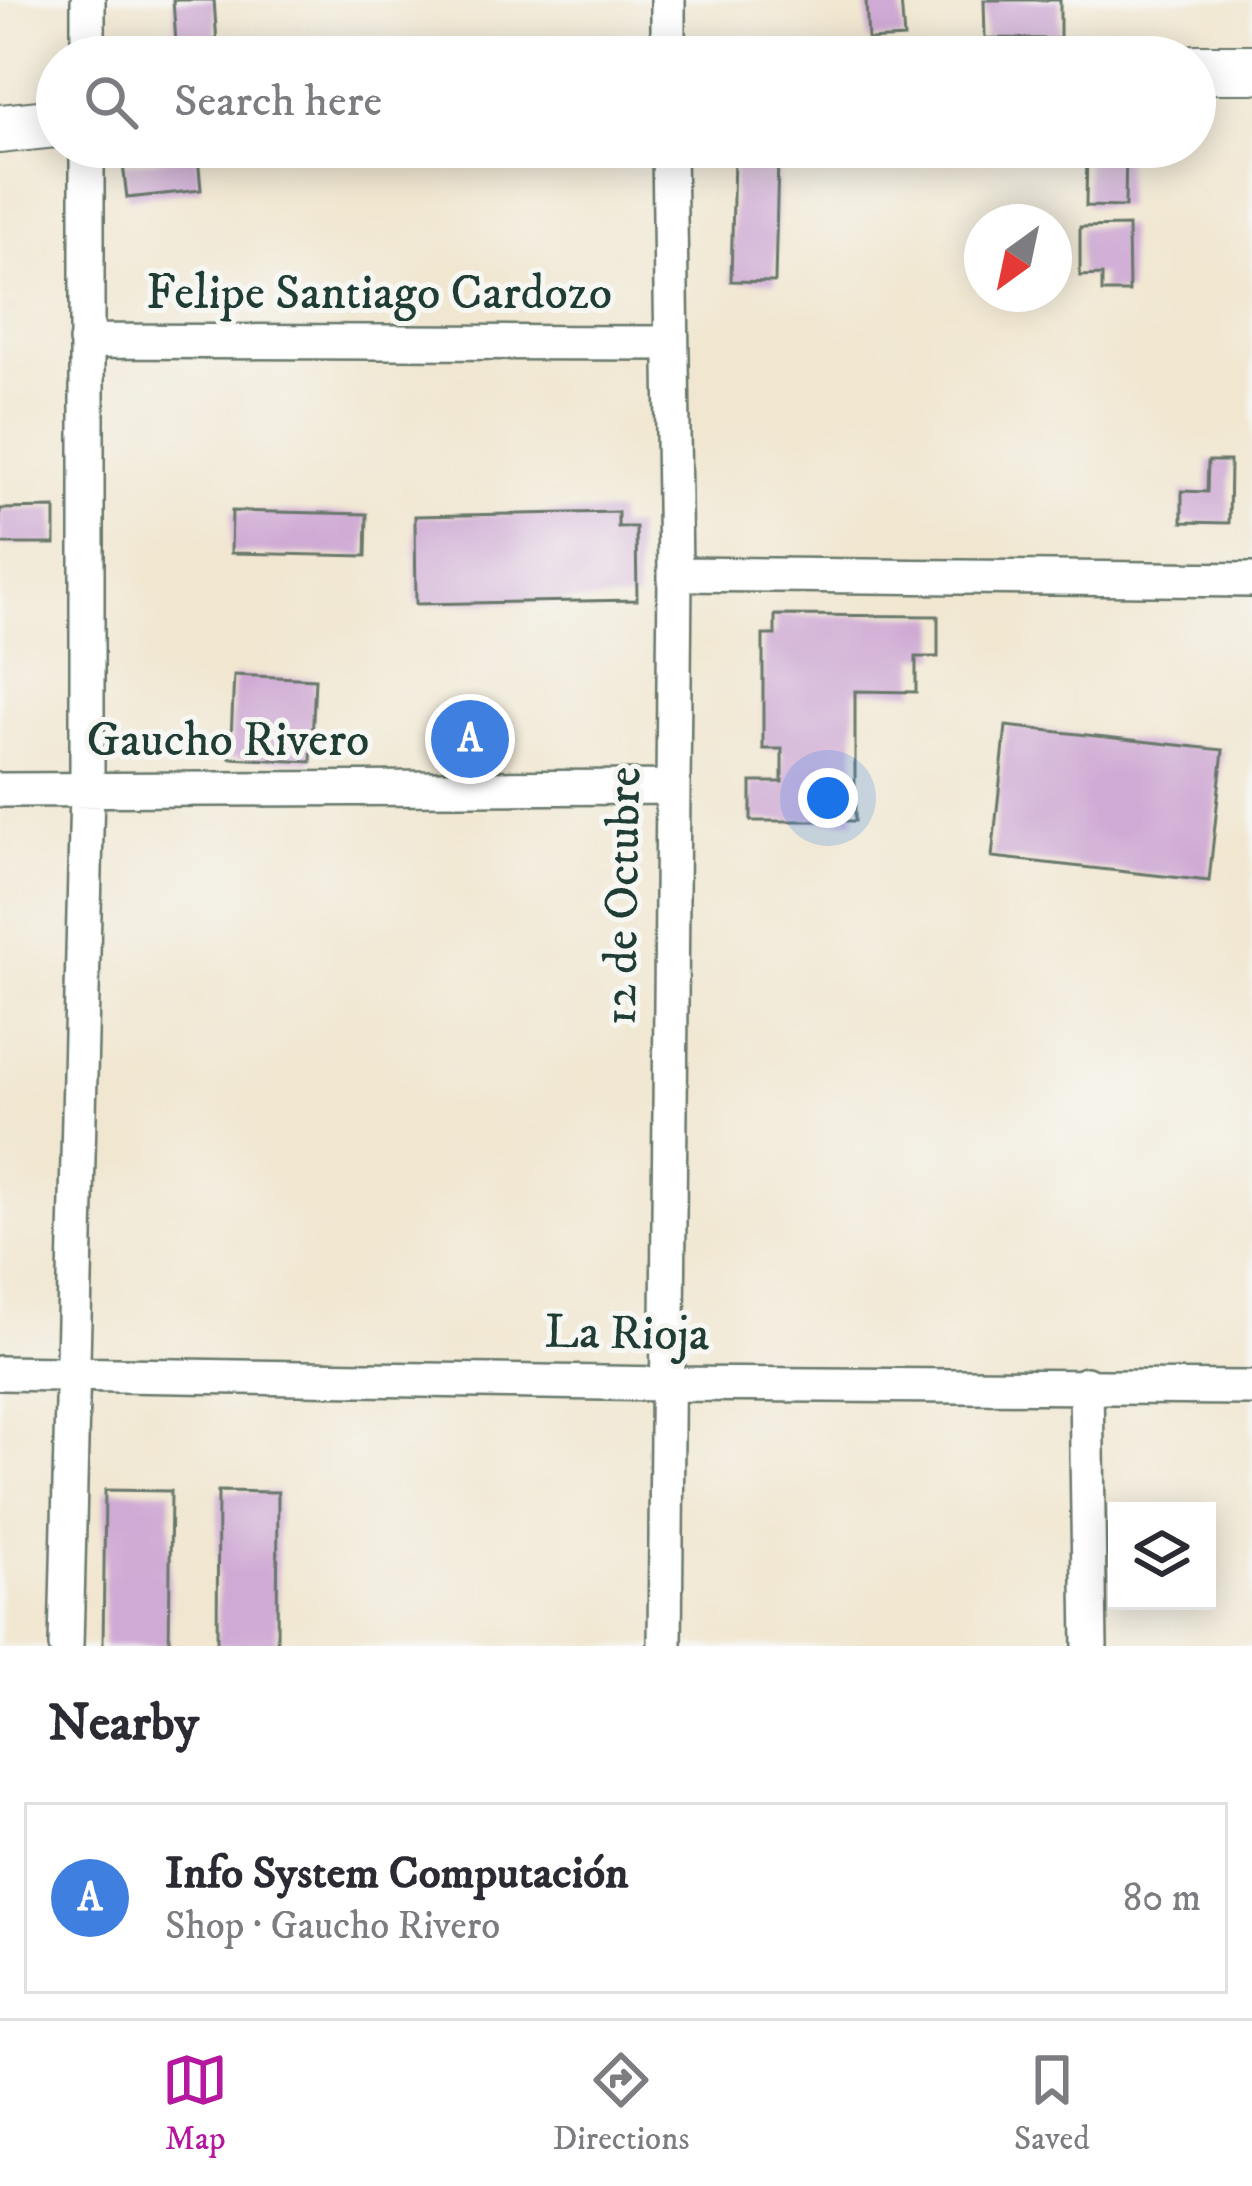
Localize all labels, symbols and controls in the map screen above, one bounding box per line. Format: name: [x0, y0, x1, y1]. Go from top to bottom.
search box: [36, 36, 1216, 168]
icon: search: [78, 69, 144, 135]
text: Search here: [174, 74, 382, 130]
north arrow: [964, 204, 1072, 312]
street label: Felipe Santiago Cardozo: [146, 264, 612, 324]
pin: A: [431, 694, 509, 784]
street label: Gaucho Rivero: [87, 711, 369, 771]
street label: 12 de Octubre: [591, 766, 655, 1026]
your location: [798, 768, 858, 828]
street label: La Rioja: [544, 1303, 711, 1365]
map controls: [1108, 1502, 1216, 1610]
button: layers: [1108, 1502, 1216, 1610]
text: Nearby: [48, 1692, 199, 1756]
text: Info System Computación: [165, 1846, 629, 1902]
text: A: [78, 1874, 102, 1923]
text: 80 m: [1123, 1874, 1201, 1923]
text: Shop · Gaucho Rivero: [165, 1902, 500, 1951]
tab: Map: [162, 2047, 228, 2160]
tab: Directions: [553, 2047, 689, 2160]
tab: Saved: [1014, 2047, 1090, 2160]

